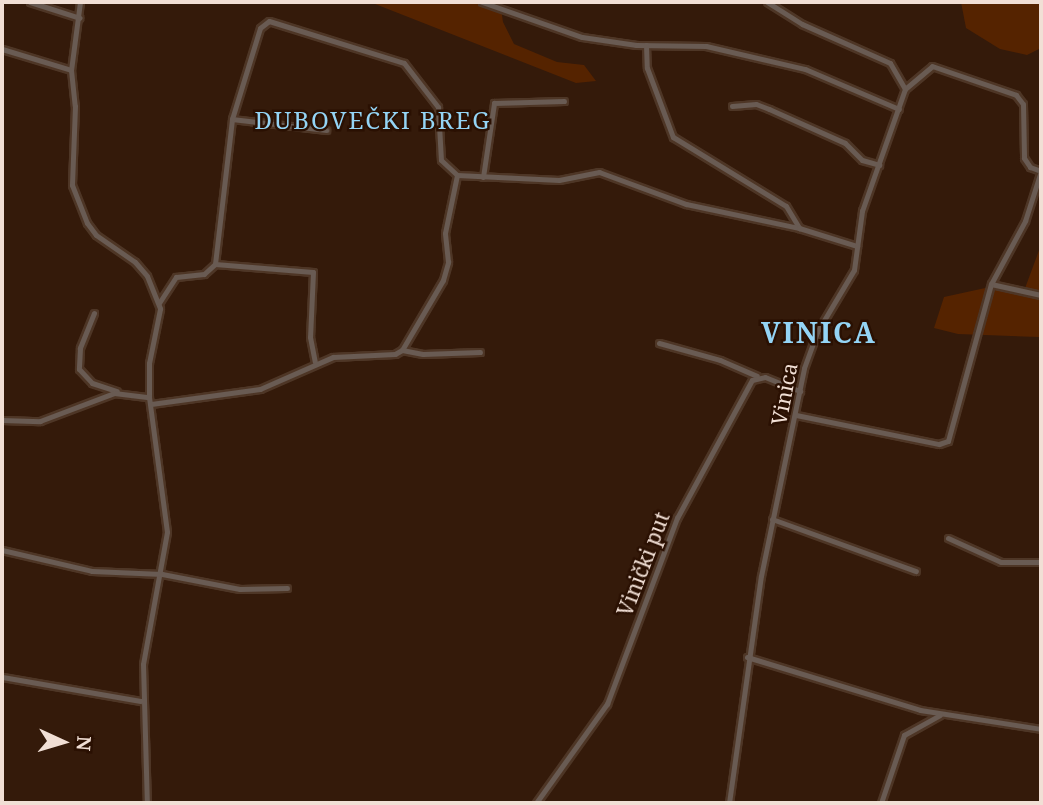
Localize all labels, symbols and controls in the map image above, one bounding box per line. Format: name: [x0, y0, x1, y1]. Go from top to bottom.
district label: DUBOVEČKI BREG: [256, 106, 490, 134]
district label: VINICA: [762, 315, 876, 349]
street label: Vinica: [766, 361, 802, 427]
street label: Vinički put: [612, 508, 674, 620]
north arrow: [28, 707, 98, 777]
text: N: [70, 735, 97, 752]

